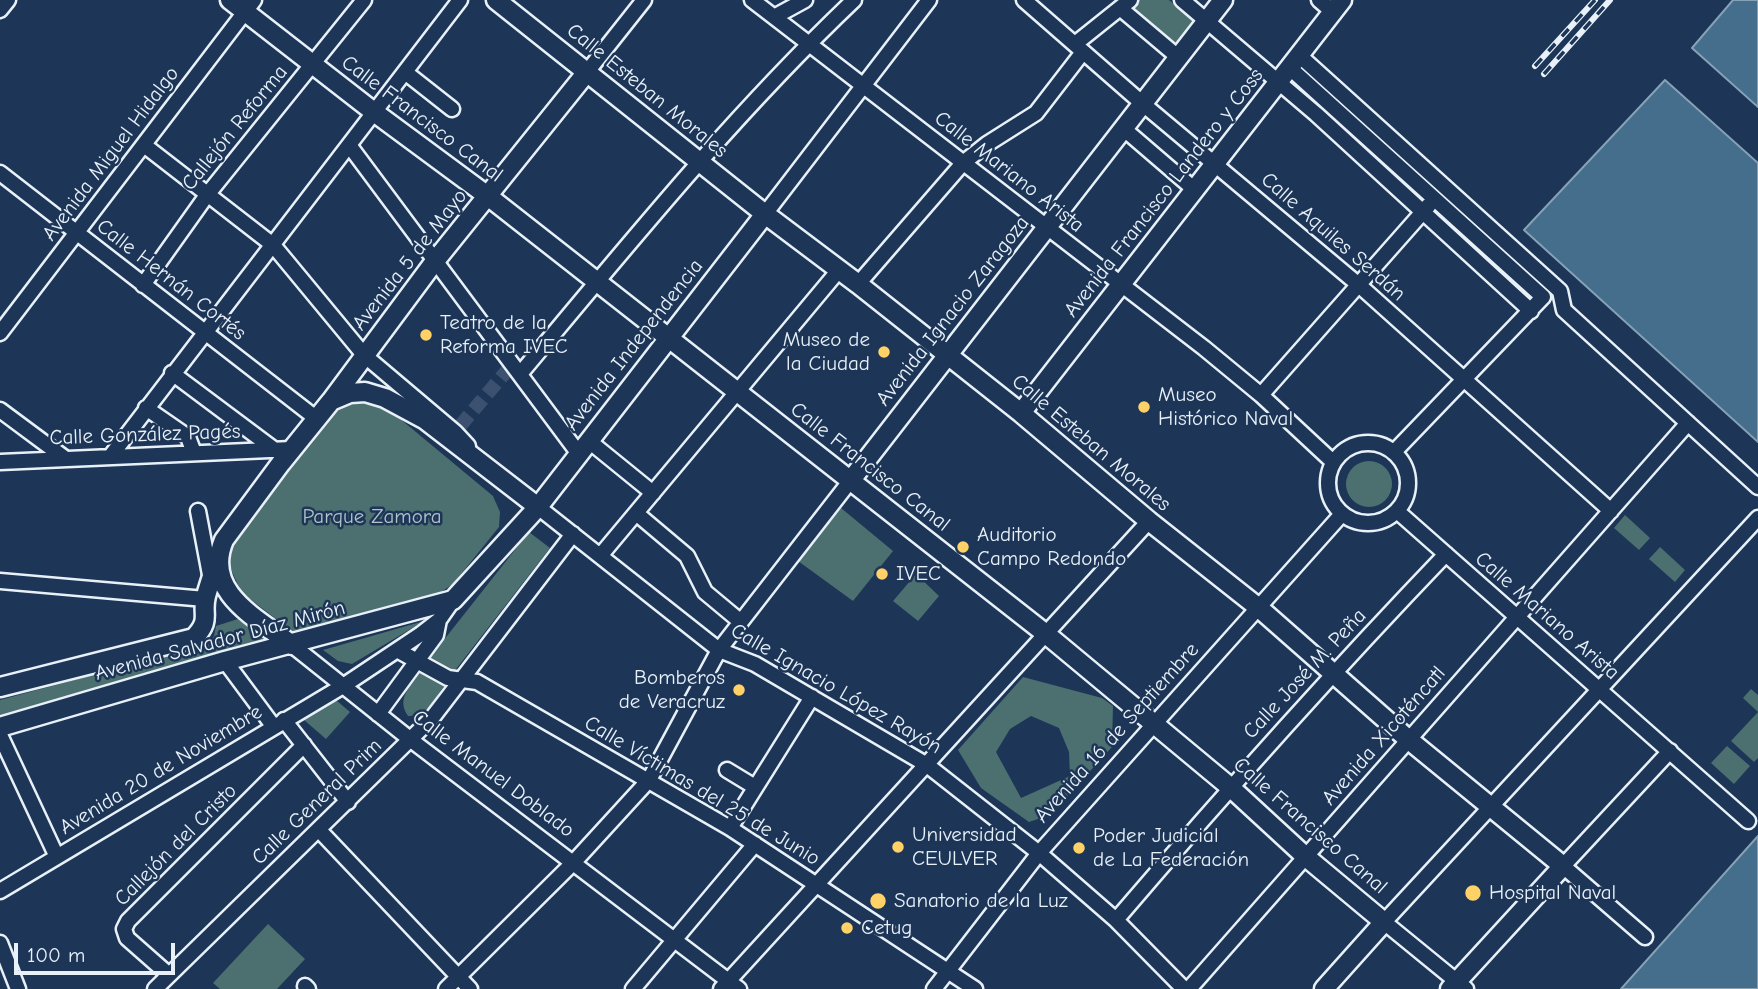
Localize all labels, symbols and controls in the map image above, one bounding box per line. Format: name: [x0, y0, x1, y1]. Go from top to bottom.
street label: Calle Esteban Morales: [561, 18, 733, 164]
street label: Calle Francisco Canal: [336, 50, 508, 188]
street label: Callejón Reforma: [177, 60, 293, 196]
street label: Avenida Miguel Hidalgo: [37, 62, 185, 246]
street label: Avenida Francisco Landero y Coss: [1059, 64, 1269, 322]
street label: Calle Mariano Arista: [929, 106, 1089, 238]
street label: Calle Aquiles Serdán: [1256, 167, 1410, 307]
street label: Avenida 5 de Mayo: [347, 184, 473, 336]
street label: Avenida Ignacio Zaragoza: [871, 211, 1035, 411]
street label: Calle Hernán Cortés: [91, 214, 251, 346]
street label: Avenida Independencia: [559, 254, 709, 436]
place label: Teatro de la Reforma IVEC: [440, 310, 568, 360]
marker: Teatro de la Reforma IVEC: [418, 327, 434, 343]
place label: Museo de la Ciudad: [783, 327, 870, 377]
marker: Museo de la Ciudad: [876, 344, 892, 360]
street label: Calle Esteban Morales: [1006, 369, 1176, 517]
place label: Museo Histórico Naval: [1158, 382, 1293, 432]
street label: Calle Francisco Canal: [785, 397, 955, 537]
marker: Museo Histórico Naval: [1136, 399, 1152, 415]
street label: Calle González Pagés: [49, 419, 241, 451]
park label: Parque Zamora: [302, 504, 442, 530]
place label: Auditorio Campo Redondo: [977, 522, 1126, 572]
marker: Auditorio Campo Redondo: [955, 539, 971, 555]
street label: Calle Mariano Arista: [1470, 547, 1624, 685]
place label: IVEC: [896, 561, 941, 587]
marker: IVEC: [874, 566, 890, 582]
street label: Avenida Salvador Díaz Mirón: [92, 595, 348, 687]
street label: Calle José M. Peña: [1238, 604, 1372, 744]
street label: Calle Ignacio López Rayón: [726, 618, 946, 760]
street label: Avenida 16 de Septiembre: [1030, 638, 1204, 828]
street label: Avenida Xicoténcatl: [1317, 661, 1451, 811]
place label: Bomberos de Veracruz: [619, 665, 725, 715]
marker: Bomberos de Veracruz: [731, 682, 747, 698]
street label: Avenida 20 de Noviembre: [55, 700, 267, 840]
street label: Calle Manuel Doblado: [407, 705, 579, 843]
street label: Calle Víctimas del 25 de Junio: [580, 711, 824, 871]
street label: Calle General Prim: [247, 734, 387, 870]
street label: Calle Francisco Canal: [1228, 752, 1392, 900]
street label: Callejón del Cristo: [110, 779, 242, 911]
place label: Universidad CEULVER: [912, 822, 1017, 872]
place label: Poder Judicial de La Federación: [1093, 823, 1249, 873]
marker: Universidad CEULVER: [890, 839, 906, 855]
marker: Poder Judicial de La Federación: [1071, 840, 1087, 856]
place label: Hospital Naval: [1489, 880, 1616, 906]
marker: Hospital Naval: [1463, 883, 1483, 903]
place label: Sanatorio de la Luz: [894, 888, 1068, 914]
marker: Sanatorio de la Luz: [868, 891, 888, 911]
place label: Cetug: [861, 915, 912, 941]
marker: Cetug: [839, 920, 855, 936]
scale bar: [18, 930, 178, 974]
text: 100 m: [27, 943, 85, 967]

